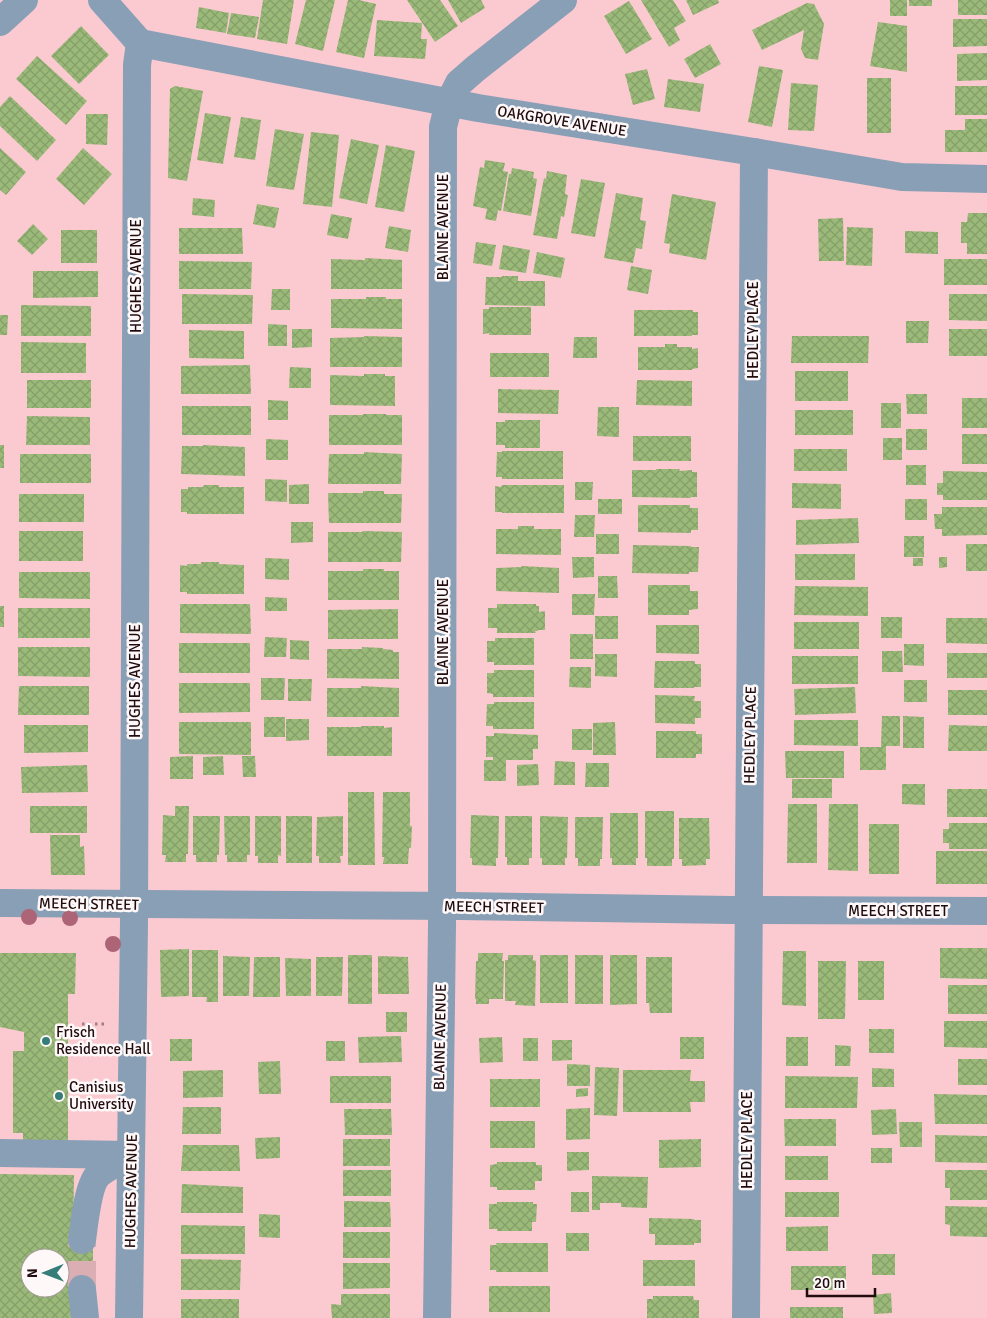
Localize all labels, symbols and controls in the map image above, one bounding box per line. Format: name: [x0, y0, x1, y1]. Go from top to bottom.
street label: OAKGROVE AVENUE: [496, 102, 628, 140]
street label: BLAINE AVENUE: [434, 174, 452, 280]
street label: HUGHES AVENUE: [127, 219, 145, 333]
street label: HEDLEY PLACE: [744, 281, 762, 379]
street label: BLAINE AVENUE: [434, 579, 452, 685]
street label: HUGHES AVENUE: [126, 624, 144, 738]
street label: HEDLEY PLACE: [740, 686, 760, 784]
street label: MEECH STREET: [39, 894, 140, 914]
street label: MEECH STREET: [444, 897, 545, 917]
street label: MEECH STREET: [848, 902, 949, 920]
street label: BLAINE AVENUE: [430, 984, 450, 1090]
place label: Frisch Residence Hall: [56, 1023, 151, 1058]
marker: Frisch Residence Hall: [40, 1035, 52, 1047]
place label: Canisius University: [69, 1078, 134, 1113]
marker: Canisius University: [53, 1090, 65, 1102]
street label: HEDLEY PLACE: [738, 1091, 756, 1189]
street label: HUGHES AVENUE: [121, 1134, 141, 1248]
north arrow: [20, 1248, 70, 1298]
scale bar: [807, 1266, 874, 1298]
text: N: [24, 1268, 41, 1278]
text: 20 m: [814, 1274, 845, 1292]

